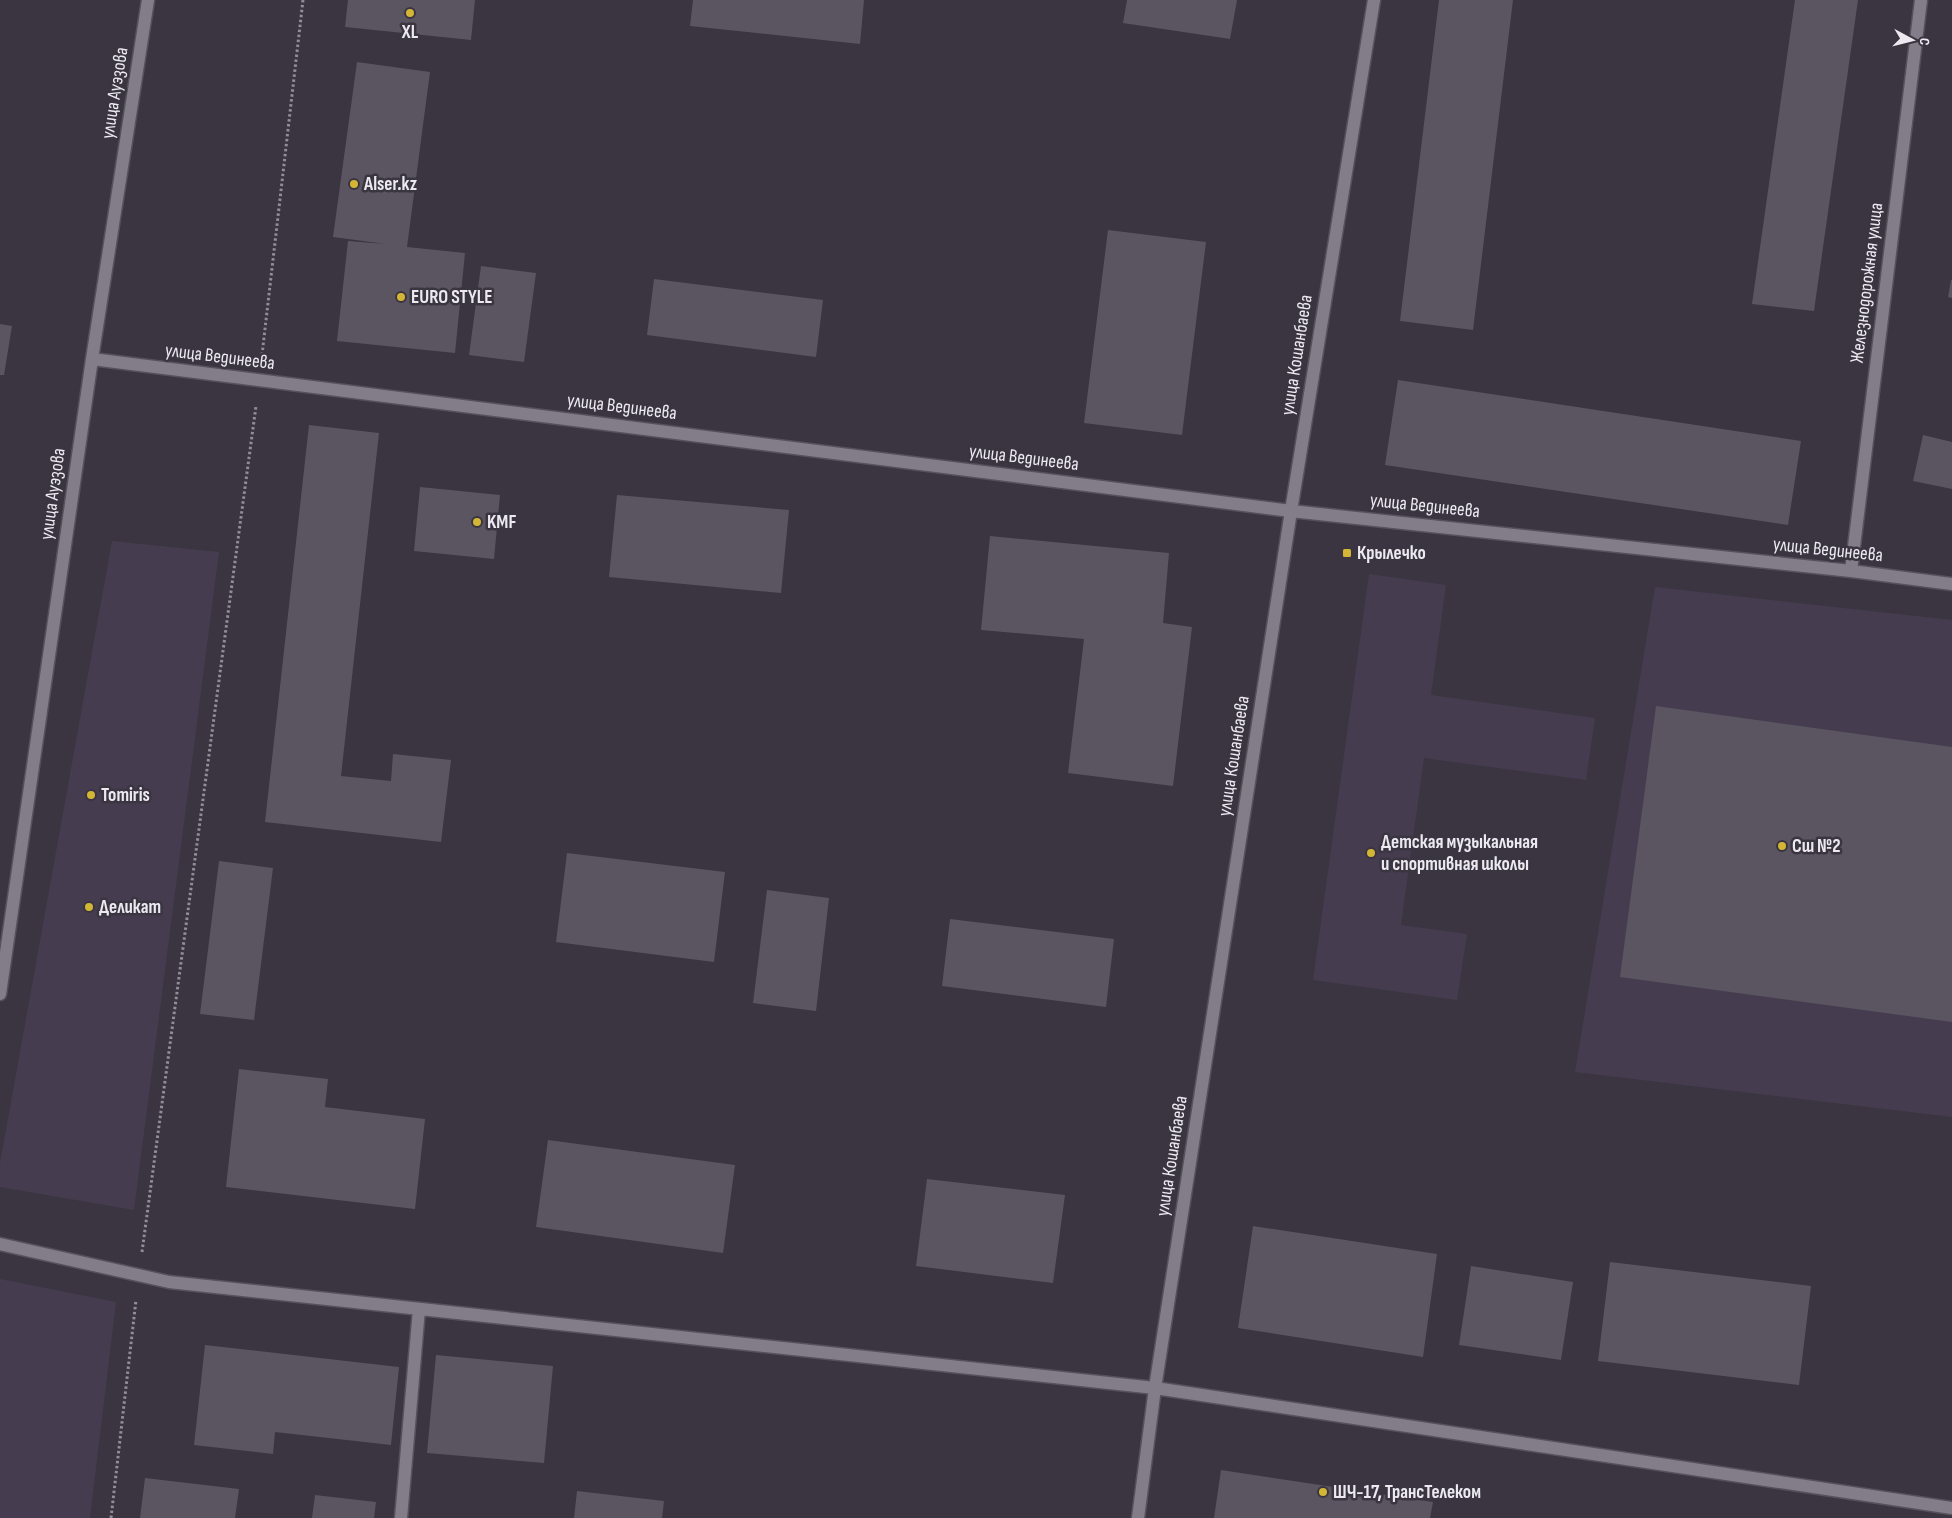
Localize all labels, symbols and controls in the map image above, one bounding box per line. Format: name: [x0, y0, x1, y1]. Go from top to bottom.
marker: XL: [404, 7, 416, 19]
north arrow: [1887, 15, 1937, 65]
place label: XL: [401, 21, 419, 44]
text: С: [1916, 37, 1933, 46]
street label: улица Ауэзова: [96, 46, 134, 140]
place label: Alser.kz: [363, 173, 417, 196]
marker: Alser.kz: [348, 178, 360, 190]
street label: Железнодорожная улица: [1846, 201, 1888, 365]
place label: EURO STYLE: [411, 286, 492, 309]
marker: EURO STYLE: [395, 291, 407, 303]
street label: улица Кошанбаева: [1276, 293, 1318, 417]
street label: улица Вединеева: [164, 339, 276, 375]
street label: улица Вединеева: [566, 389, 678, 425]
street label: улица Вединеева: [968, 440, 1080, 476]
street label: улица Ауэзова: [35, 447, 71, 541]
street label: улица Вединеева: [1369, 489, 1481, 523]
place label: KMF: [487, 511, 516, 534]
marker: KMF: [471, 516, 483, 528]
street label: улица Вединеева: [1772, 533, 1884, 567]
place label: Крылечко: [1357, 542, 1426, 565]
marker: Крылечко: [1341, 547, 1353, 559]
street label: улица Кошанбаева: [1213, 694, 1255, 818]
place label: Tomiris: [101, 784, 150, 807]
marker: Tomiris: [85, 789, 97, 801]
place label: Детская музыкальная и спортивная школы: [1381, 831, 1538, 876]
place label: Сш №2: [1792, 835, 1840, 858]
marker: Сш №2: [1776, 840, 1788, 852]
marker: Детская музыкальная и спортивная школы: [1365, 847, 1377, 859]
place label: Деликат: [99, 896, 161, 919]
marker: Деликат: [83, 901, 95, 913]
street label: улица Кошанбаева: [1151, 1094, 1193, 1218]
place label: ШЧ-17, ТрансТелеком: [1333, 1481, 1481, 1504]
marker: ШЧ-17, ТрансТелеком: [1317, 1486, 1329, 1498]

